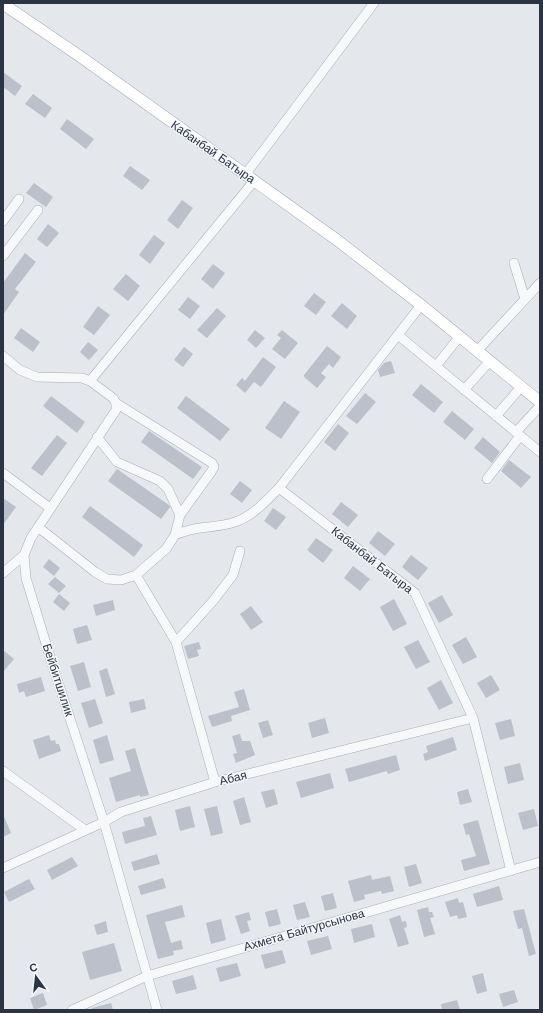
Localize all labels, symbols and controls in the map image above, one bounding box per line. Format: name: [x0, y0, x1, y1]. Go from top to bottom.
street label: Кабанбай Батыра: [168, 118, 258, 186]
street label: Кабанбай Батыра: [329, 524, 416, 596]
street label: Бейбитшилик: [40, 642, 77, 719]
street label: Абая: [218, 768, 248, 788]
street label: Ахмета Байтурсынова: [242, 906, 366, 954]
north arrow: [16, 957, 56, 997]
text: С: [28, 961, 39, 975]

